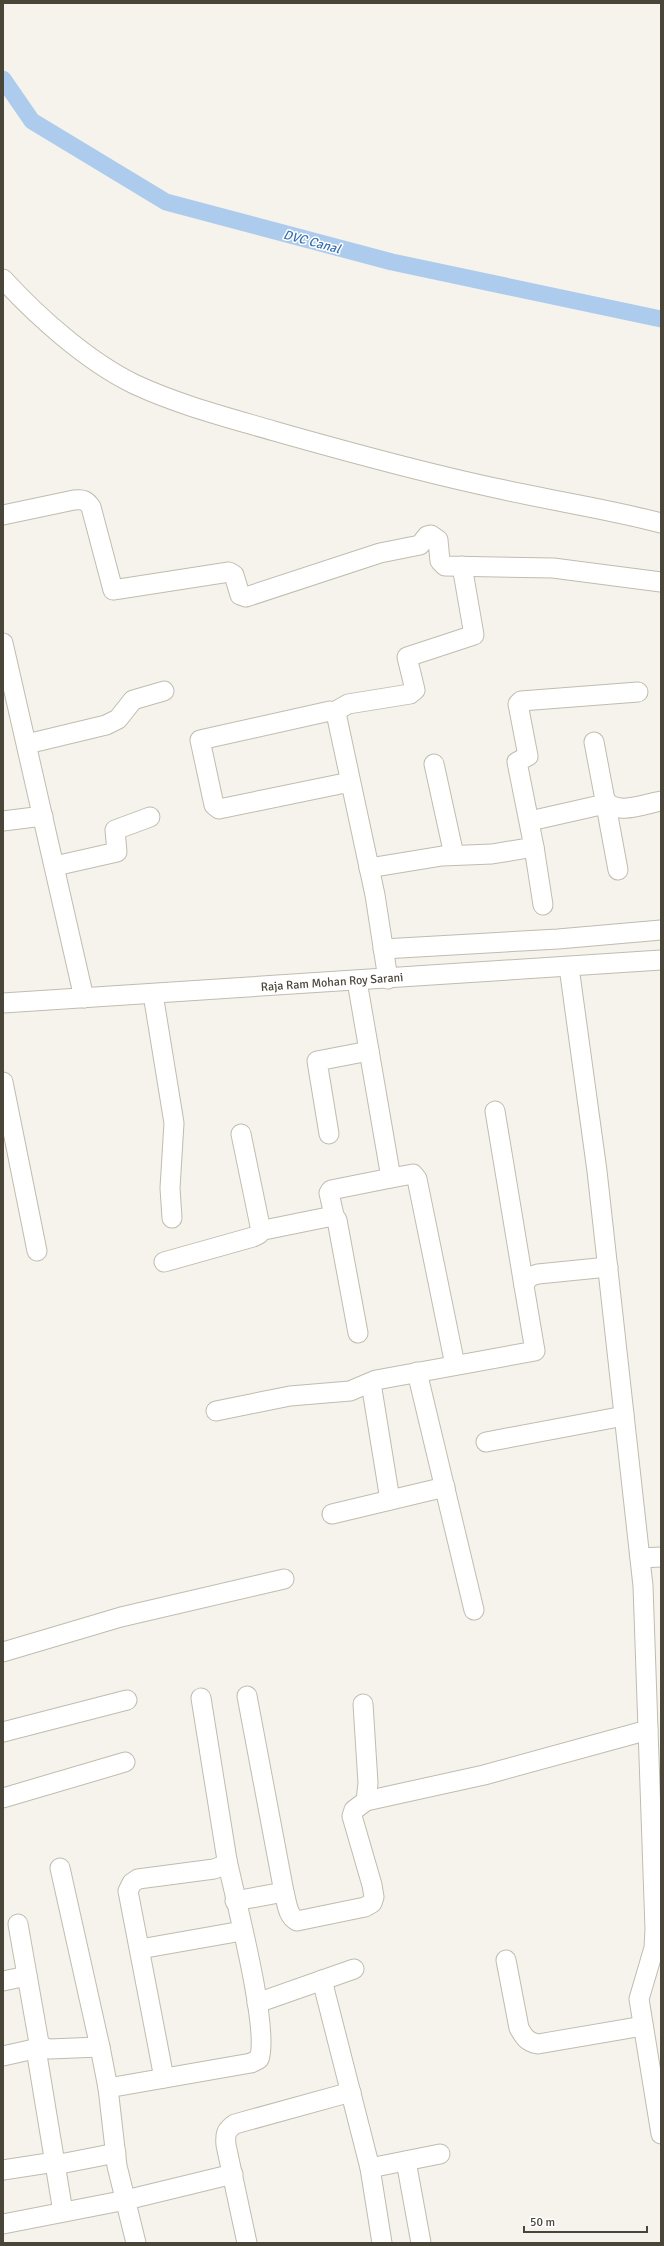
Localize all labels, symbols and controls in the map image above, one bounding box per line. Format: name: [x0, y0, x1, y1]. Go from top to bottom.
water label: DVC Canal: [282, 227, 343, 258]
street label: Raja Ram Mohan Roy Sarani: [260, 970, 404, 995]
scale bar: [524, 2208, 647, 2234]
text: 50 m: [530, 2215, 555, 2230]

